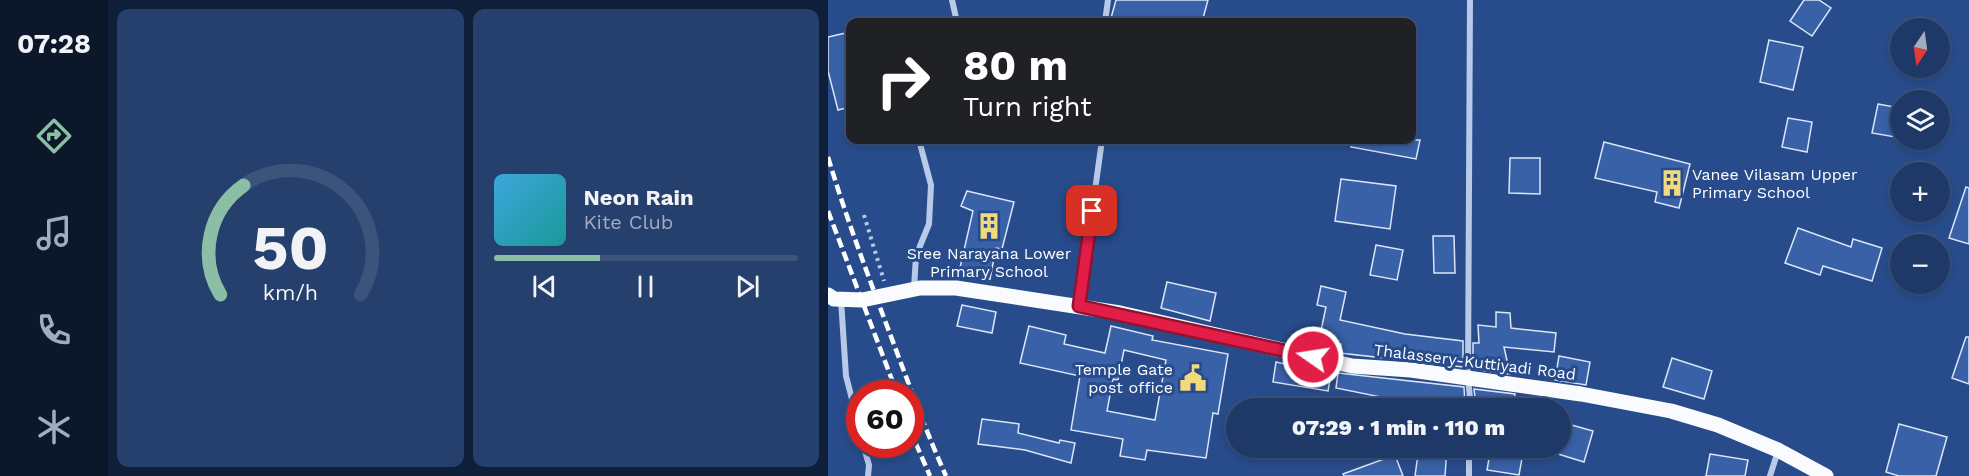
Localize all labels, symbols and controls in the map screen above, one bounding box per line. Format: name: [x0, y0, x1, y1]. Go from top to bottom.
north arrow: [1890, 18, 1950, 78]
map controls: [1890, 18, 1950, 294]
text: 07:28: [17, 28, 91, 60]
text: 80 m: [963, 41, 1068, 90]
icon: right: [864, 42, 942, 120]
button: layers: [1890, 90, 1950, 150]
text: Turn right: [963, 91, 1092, 123]
icon: directions: [33, 115, 75, 157]
button: +: [1890, 162, 1950, 222]
place label: Vanee Vilasam Upper Primary School: [1692, 165, 1858, 202]
building icon: Vanee Vilasam Upper Primary School: [1657, 168, 1687, 198]
text: Neon Rain: [584, 185, 694, 210]
pin: [1066, 185, 1117, 236]
icon: arrive: [1075, 194, 1108, 227]
text: Kite Club: [584, 210, 673, 234]
text: 50: [252, 211, 329, 284]
building icon: Sree Narayana Lower Primary School: [974, 211, 1004, 241]
icon: music: [33, 212, 75, 254]
button: −: [1890, 234, 1950, 294]
place label: Sree Narayana Lower Primary School: [907, 244, 1072, 281]
icon: previous: [528, 270, 561, 303]
icon: pause: [629, 270, 662, 303]
icon: next: [731, 270, 764, 303]
text: km/h: [263, 280, 318, 305]
icon: phone: [33, 309, 75, 351]
position arrow: [1281, 325, 1345, 389]
street label: Thalassery-Kuttiyadi Road: [1373, 340, 1577, 384]
place label: Temple Gate post office: [1075, 360, 1173, 397]
public building icon: Temple Gate post office: [1178, 363, 1208, 393]
speed limit sign: 60: [846, 380, 924, 458]
icon: climate: [33, 406, 75, 448]
text: 07:29 · 1 min · 110 m: [1292, 415, 1505, 440]

